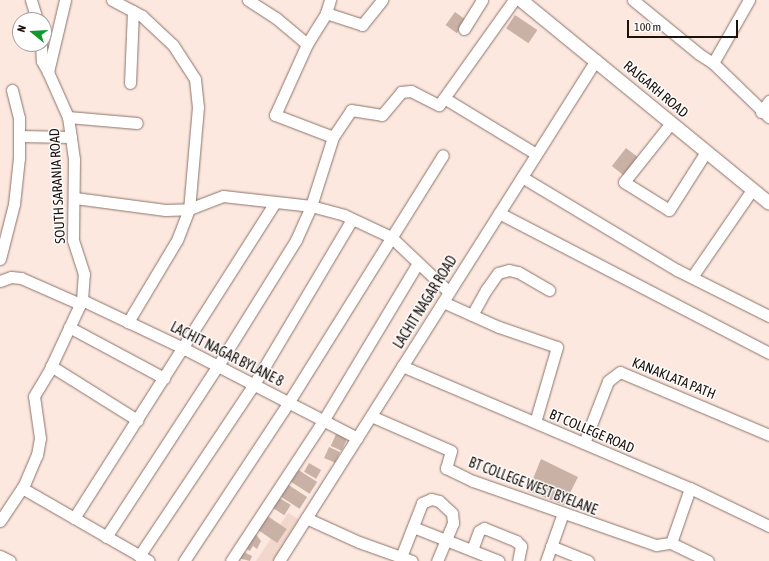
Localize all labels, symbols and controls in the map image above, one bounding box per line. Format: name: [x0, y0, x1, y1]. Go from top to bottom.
north arrow: [12, 12, 52, 52]
scale bar: [629, 12, 740, 38]
text: 100 m: [634, 20, 661, 34]
text: N: [15, 24, 28, 34]
street label: RAJGARH ROAD: [620, 57, 692, 121]
street label: SOUTH SARANIA ROAD: [46, 128, 68, 244]
street label: LACHIT NAGAR ROAD: [390, 252, 460, 352]
street label: LACHIT NAGAR BYLANE 8: [168, 318, 286, 390]
street label: KANAKLATA PATH: [630, 354, 718, 402]
street label: BT COLLEGE ROAD: [547, 406, 637, 456]
street label: BT COLLEGE WEST BYELANE: [466, 454, 600, 518]

